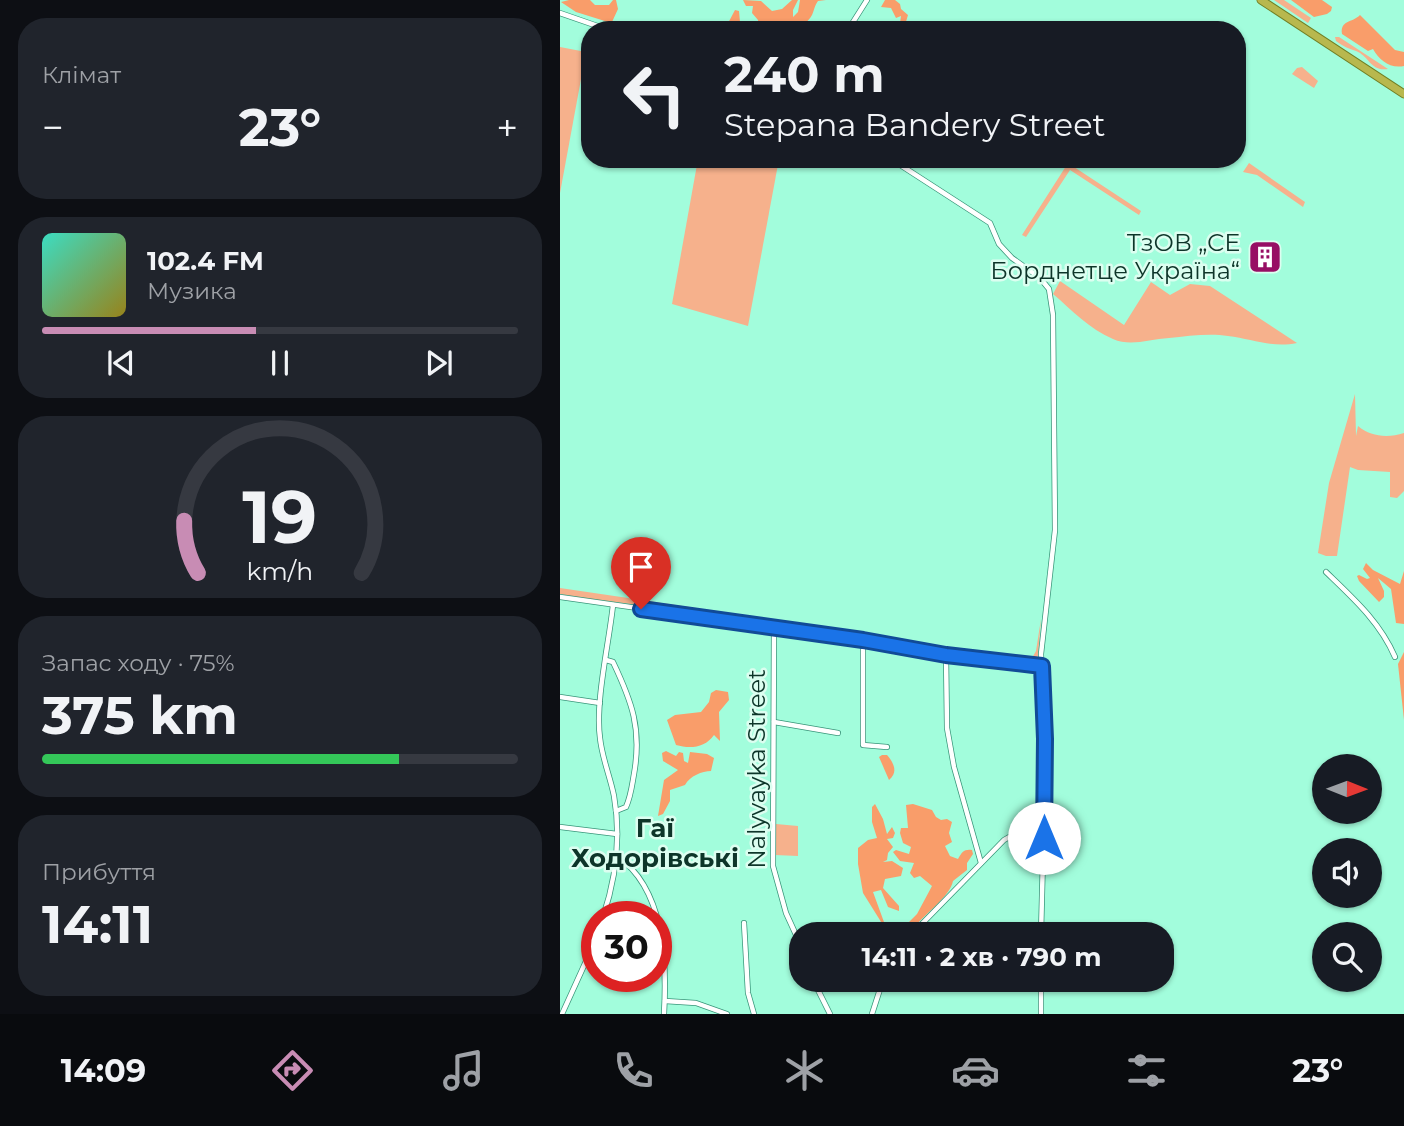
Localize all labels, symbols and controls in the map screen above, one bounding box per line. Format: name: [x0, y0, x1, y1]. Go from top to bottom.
text: 240 m: [724, 45, 885, 104]
icon: left: [609, 49, 700, 140]
text: Клімат: [42, 61, 121, 89]
text: 23°: [239, 96, 321, 159]
text: −: [42, 104, 64, 151]
text: +: [496, 104, 518, 151]
text: Stepana Bandery Street: [724, 105, 1106, 144]
place label: ТзОВ „СЕ Борднетце Україна“: [990, 228, 1240, 285]
building icon: ТзОВ „СЕ Борднетце Україна“: [1246, 238, 1284, 276]
text: 102.4 FM: [147, 245, 264, 277]
text: Музика: [147, 277, 237, 305]
icon: previous: [102, 344, 140, 382]
icon: pause: [261, 344, 299, 382]
icon: next: [420, 344, 458, 382]
text: 19: [243, 473, 317, 561]
pin: [611, 537, 671, 609]
icon: arrive: [622, 548, 660, 586]
text: km/h: [247, 556, 313, 586]
text: Запас ходу · 75%: [42, 649, 234, 677]
street label: Nalyvayka Street: [742, 669, 771, 869]
text: 375 km: [42, 684, 238, 747]
north arrow: [1312, 754, 1382, 824]
map controls: [1312, 754, 1382, 992]
position arrow: [1007, 801, 1081, 875]
district label: Гаї Ходорівські: [571, 812, 739, 874]
button: sound: [1312, 838, 1382, 908]
text: Прибуття: [42, 858, 156, 886]
text: 14:11: [42, 893, 153, 956]
speed limit sign: 30: [581, 901, 672, 992]
button: search: [1312, 922, 1382, 992]
text: 14:11 · 2 хв · 790 m: [862, 941, 1101, 973]
icon: directions: [268, 1046, 317, 1095]
icon: music: [439, 1046, 488, 1095]
icon: phone: [609, 1046, 658, 1095]
icon: climate: [780, 1046, 829, 1095]
icon: car: [951, 1046, 1000, 1095]
icon: filters: [1122, 1046, 1171, 1095]
text: 14:09: [61, 1051, 146, 1090]
text: 23°: [1292, 1051, 1343, 1090]

